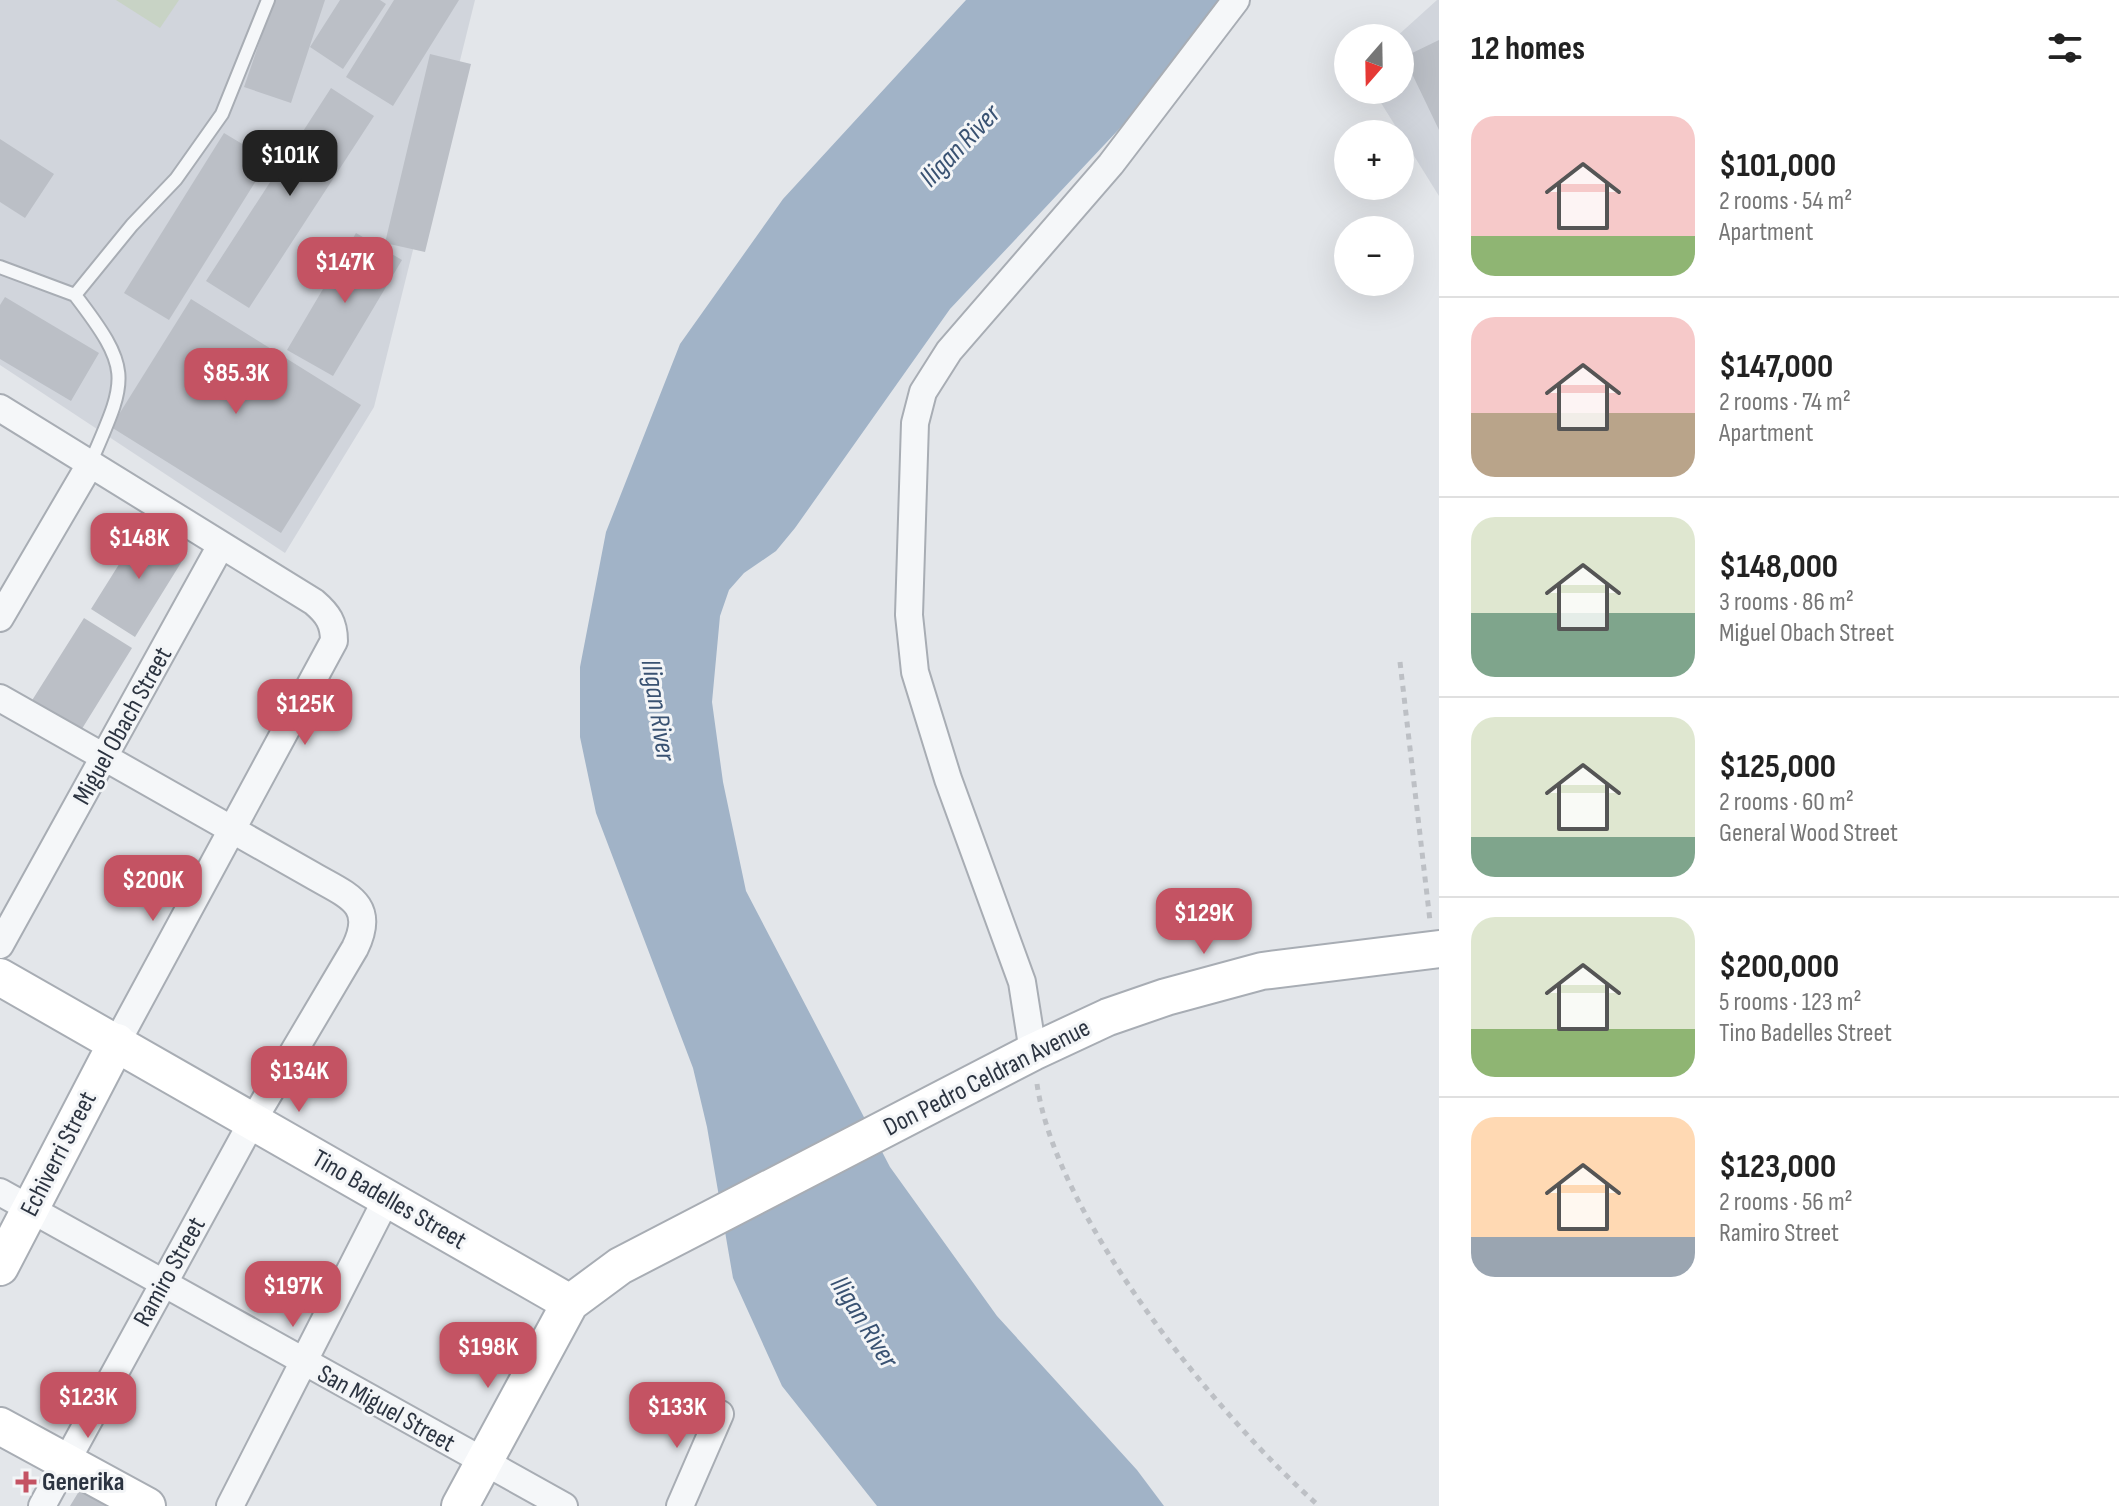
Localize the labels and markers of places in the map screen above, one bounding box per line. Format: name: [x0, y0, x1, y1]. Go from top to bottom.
pin: $101K: [234, 130, 346, 198]
pin: $147K: [289, 237, 401, 305]
pin: $85.3K: [171, 348, 301, 416]
pin: $148K: [83, 513, 195, 581]
pin: $125K: [249, 679, 361, 747]
pin: $200K: [97, 855, 209, 923]
pin: $129K: [1148, 888, 1260, 956]
pin: $134K: [243, 1046, 355, 1114]
pin: $197K: [237, 1261, 349, 1329]
pin: $198K: [432, 1322, 544, 1390]
pin: $123K: [32, 1372, 144, 1440]
pin: $133K: [621, 1382, 733, 1450]
place label: Generika: [42, 1467, 124, 1498]
marker: Generika: [17, 1473, 35, 1491]

